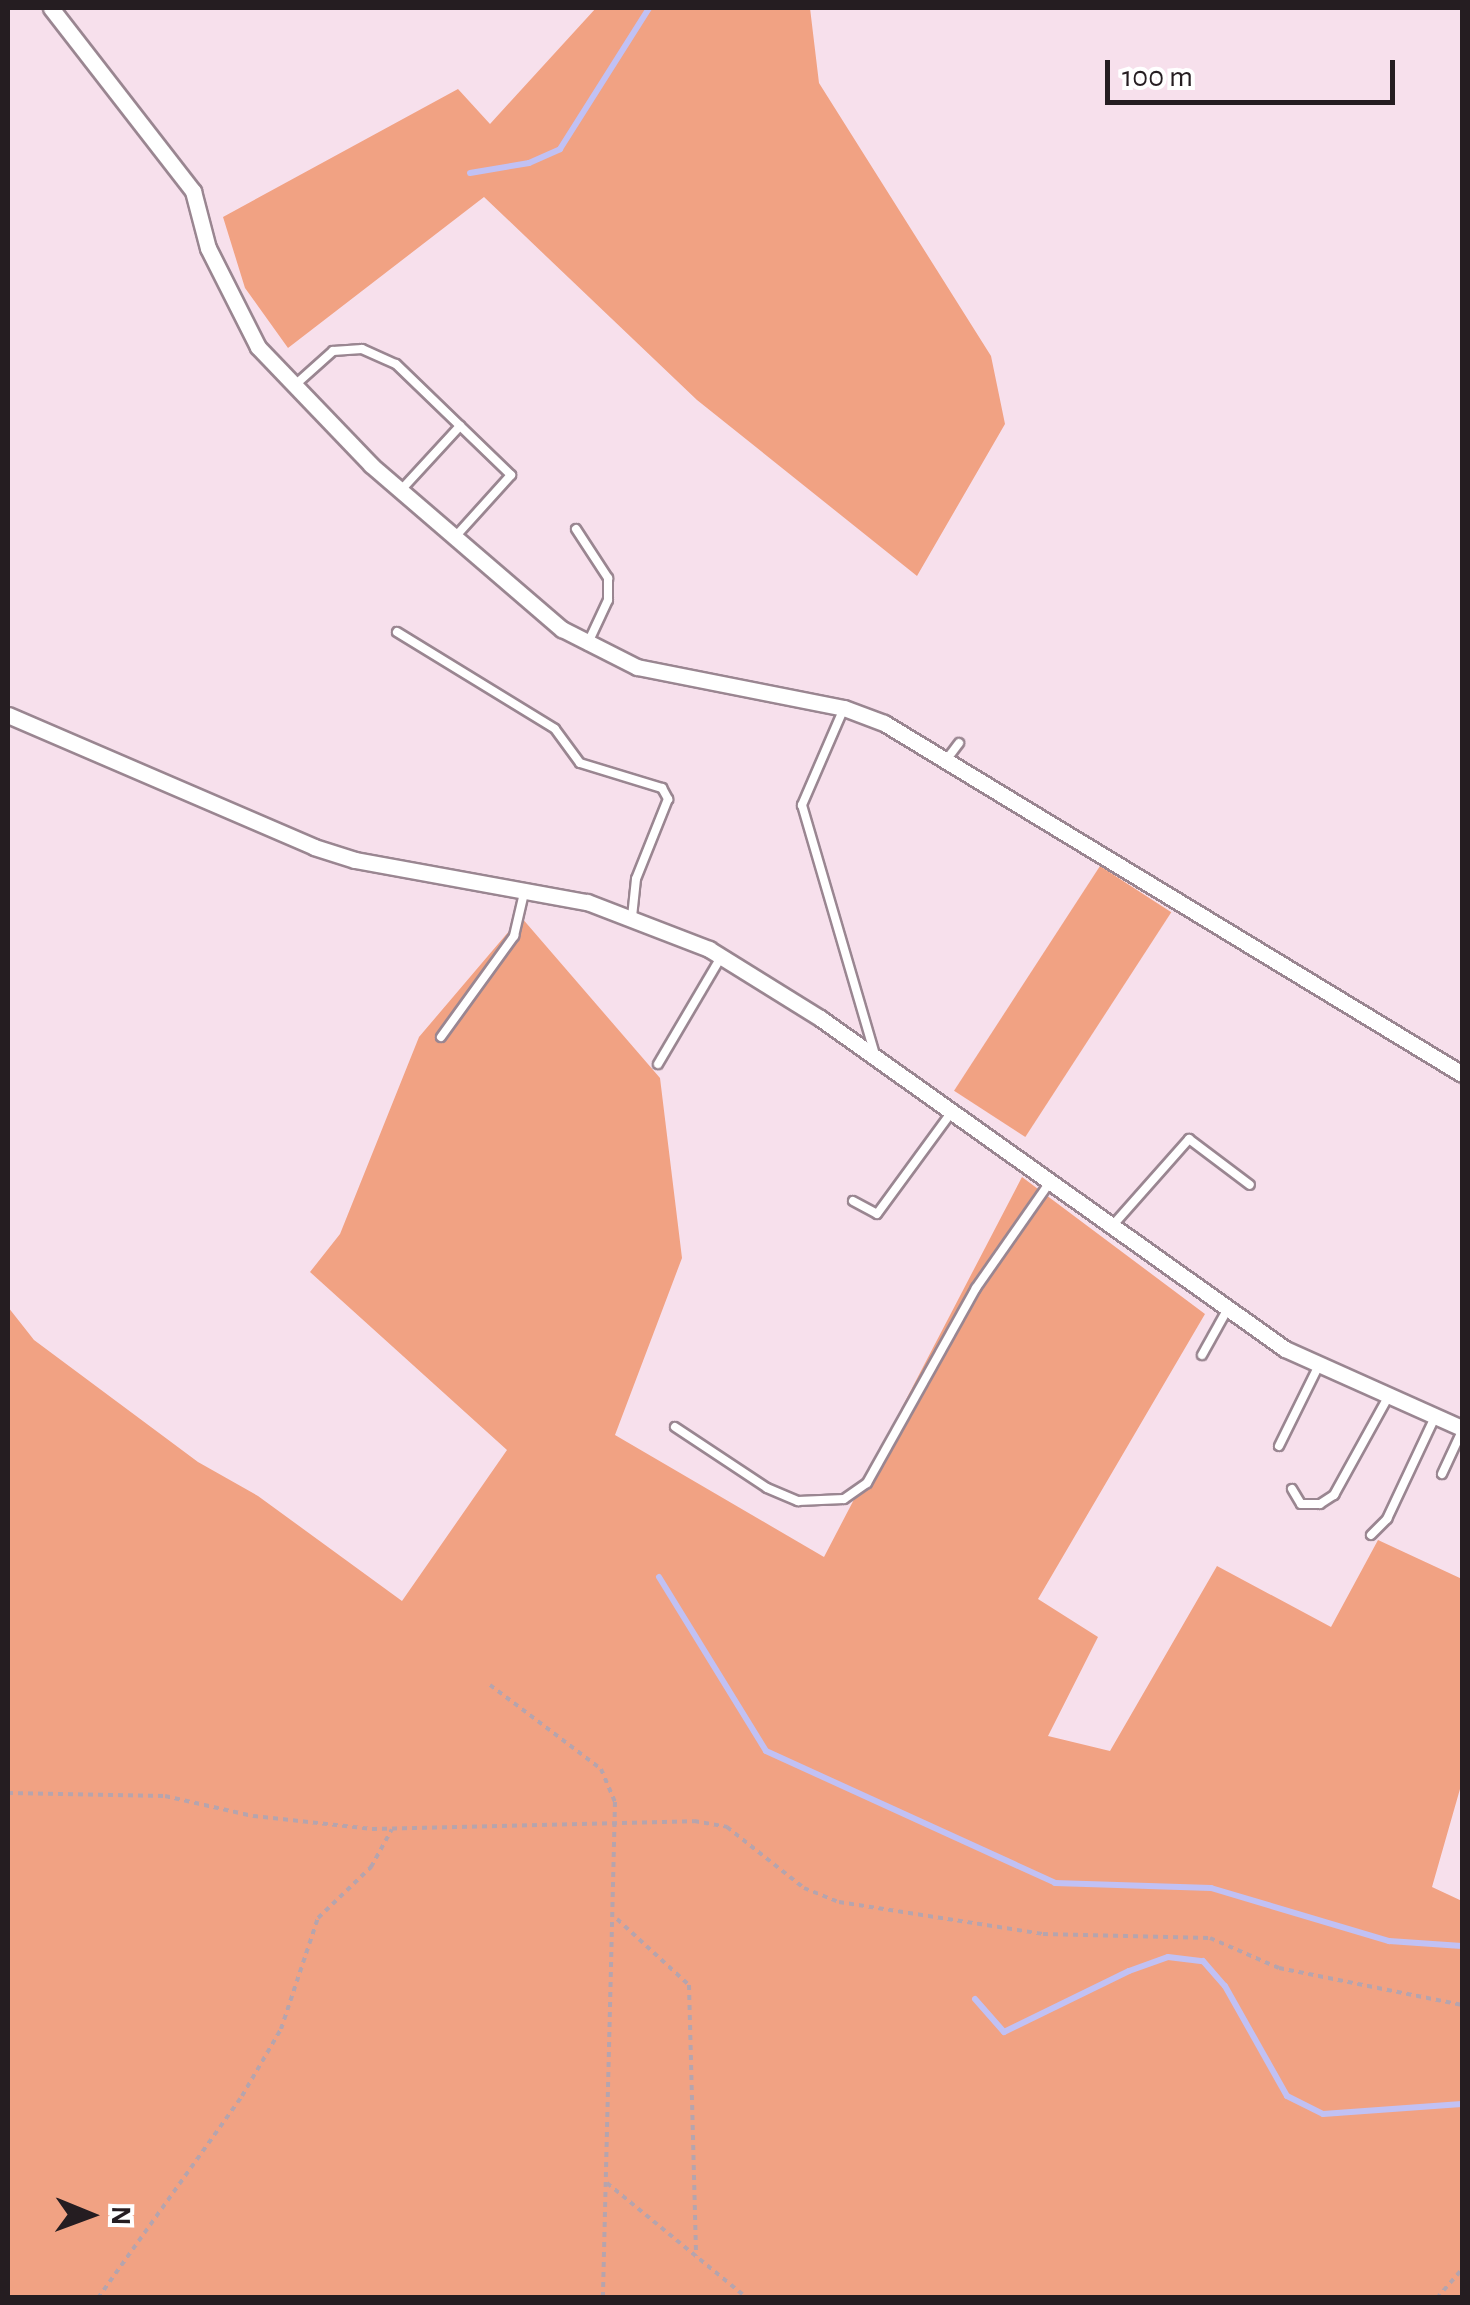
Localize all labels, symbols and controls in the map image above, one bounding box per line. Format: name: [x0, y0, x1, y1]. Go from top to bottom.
scale bar: [1110, 40, 1400, 102]
text: 100 m: [1122, 62, 1193, 92]
north arrow: [40, 2165, 140, 2265]
text: N: [106, 2206, 134, 2226]

